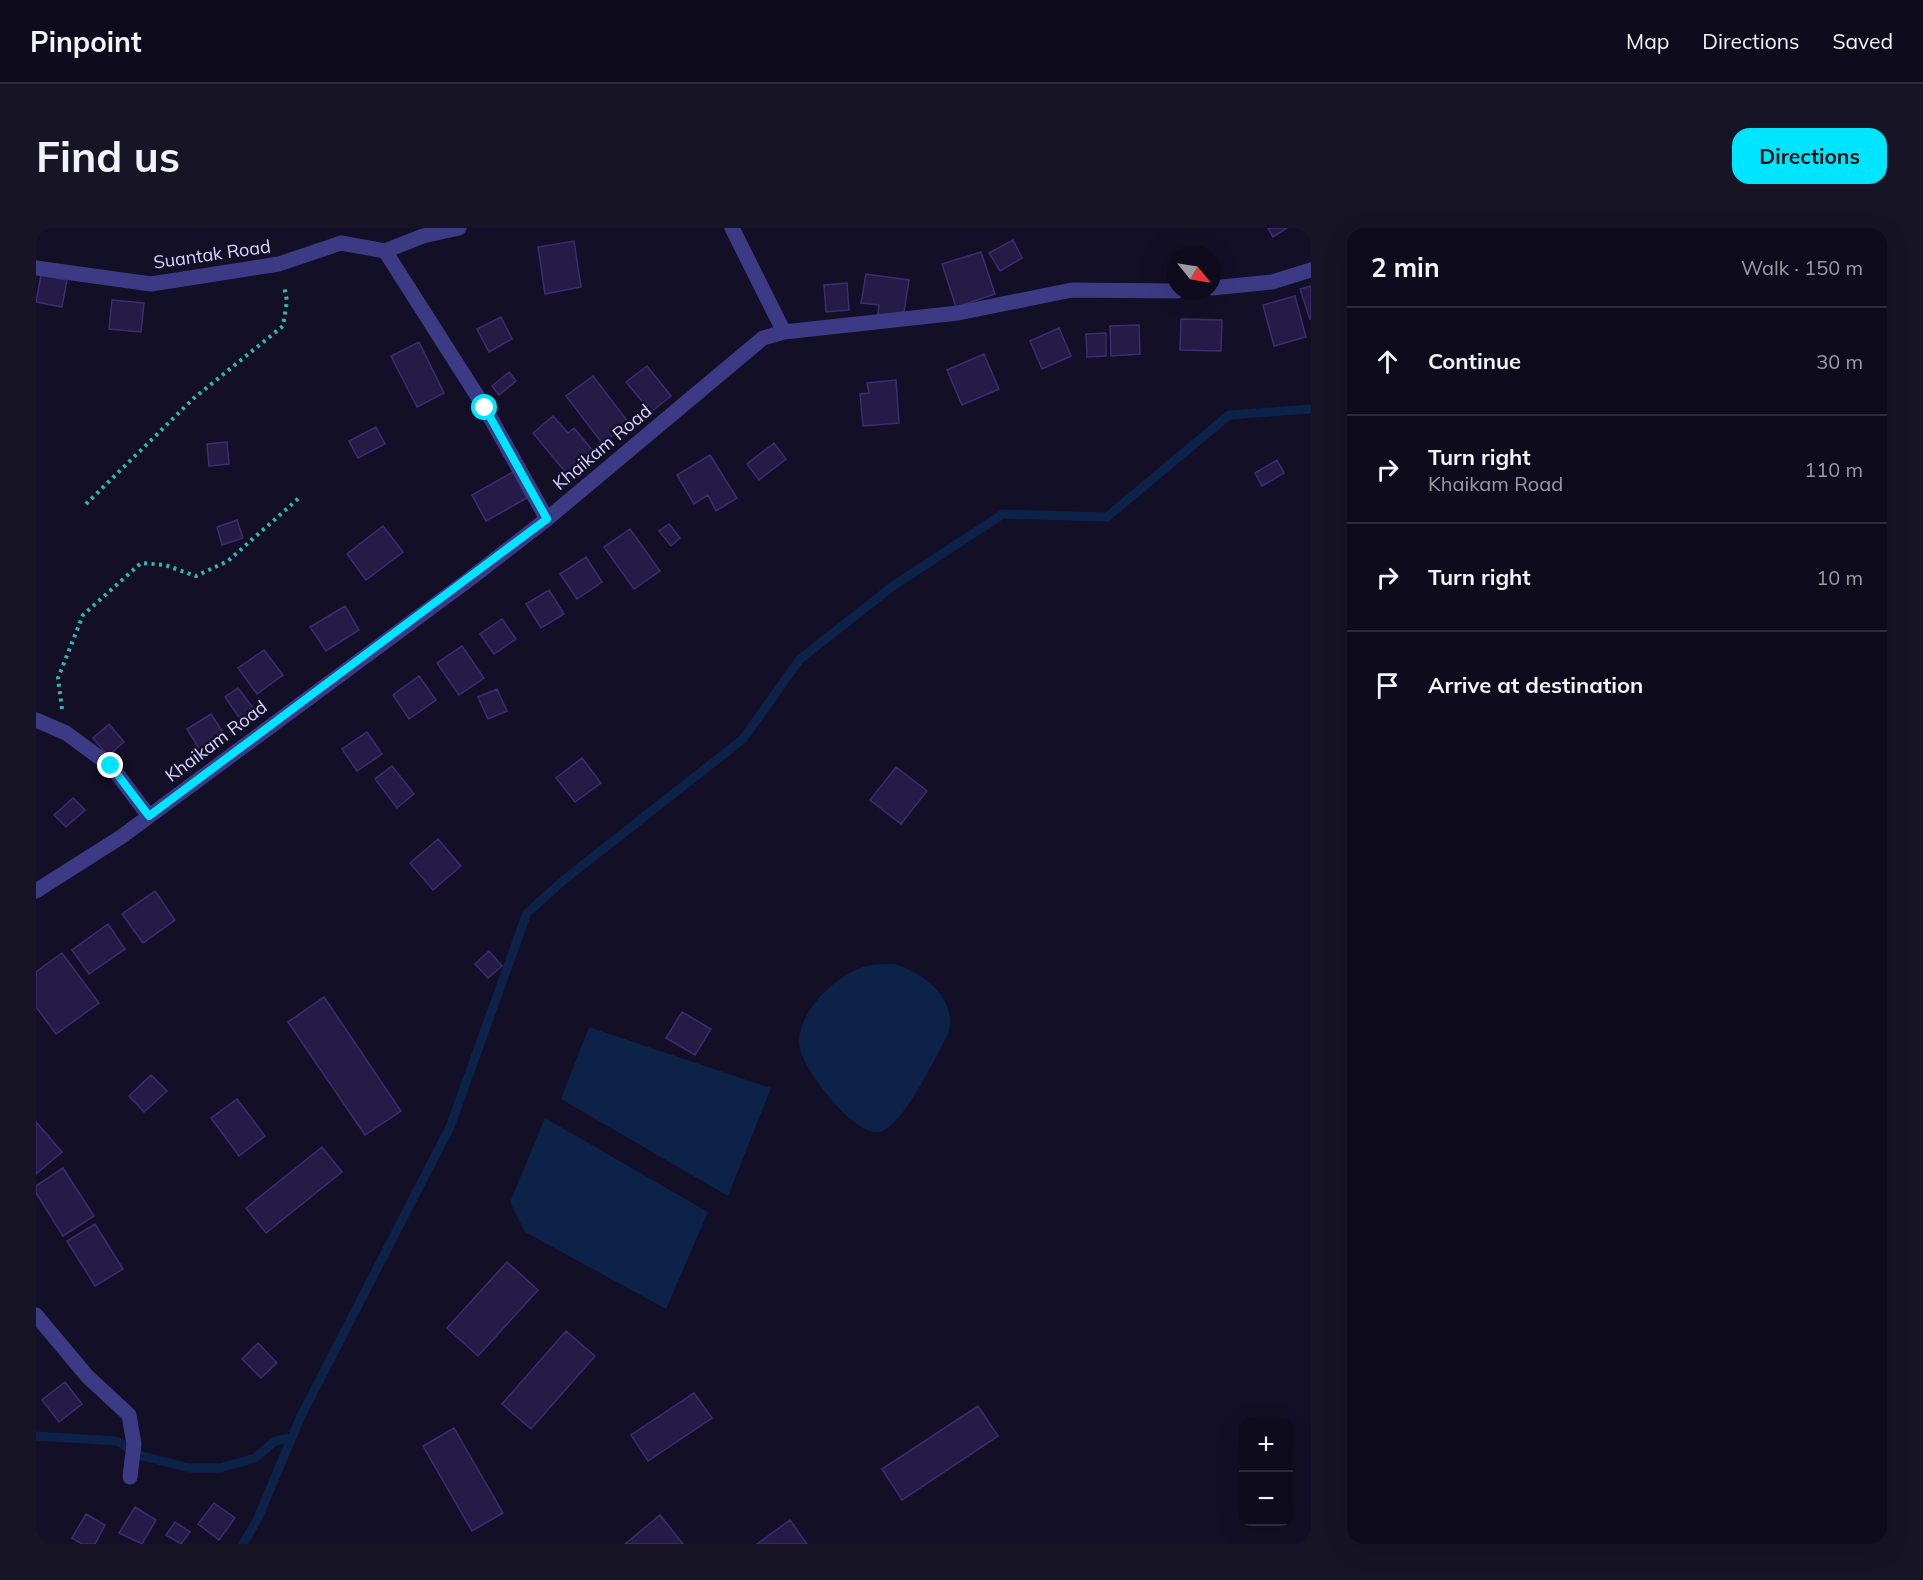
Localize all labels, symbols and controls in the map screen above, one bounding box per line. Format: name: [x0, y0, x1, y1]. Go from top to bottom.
text: Pinpoint: [30, 24, 142, 59]
text: Map: [1626, 28, 1669, 54]
text: Directions: [1702, 28, 1799, 54]
text: Saved: [1832, 28, 1893, 54]
button: Directions: [1732, 128, 1887, 184]
text: Find us: [36, 130, 180, 183]
street label: Suantak Road: [152, 234, 272, 274]
north arrow: [1167, 246, 1221, 300]
text: 2 min: [1371, 251, 1440, 284]
text: Walk · 150 m: [1741, 255, 1863, 280]
icon: ahead: [1371, 345, 1404, 378]
text: Continue: [1428, 347, 1521, 375]
text: 30 m: [1816, 349, 1863, 374]
route start: [471, 394, 497, 420]
street label: Khaikam Road: [548, 399, 656, 495]
text: Turn right: [1428, 443, 1531, 471]
icon: right: [1371, 453, 1404, 486]
text: 110 m: [1804, 457, 1863, 482]
text: Khaikam Road: [1428, 471, 1563, 496]
icon: right: [1371, 561, 1404, 594]
text: Turn right: [1428, 563, 1531, 591]
text: 10 m: [1816, 565, 1863, 590]
icon: arrive: [1371, 669, 1404, 702]
text: Arrive at destination: [1428, 671, 1643, 699]
street label: Khaikam Road: [160, 695, 272, 787]
route end: [97, 752, 123, 778]
map controls: [1239, 1418, 1293, 1526]
button: +: [1239, 1418, 1293, 1472]
button: −: [1239, 1472, 1293, 1526]

